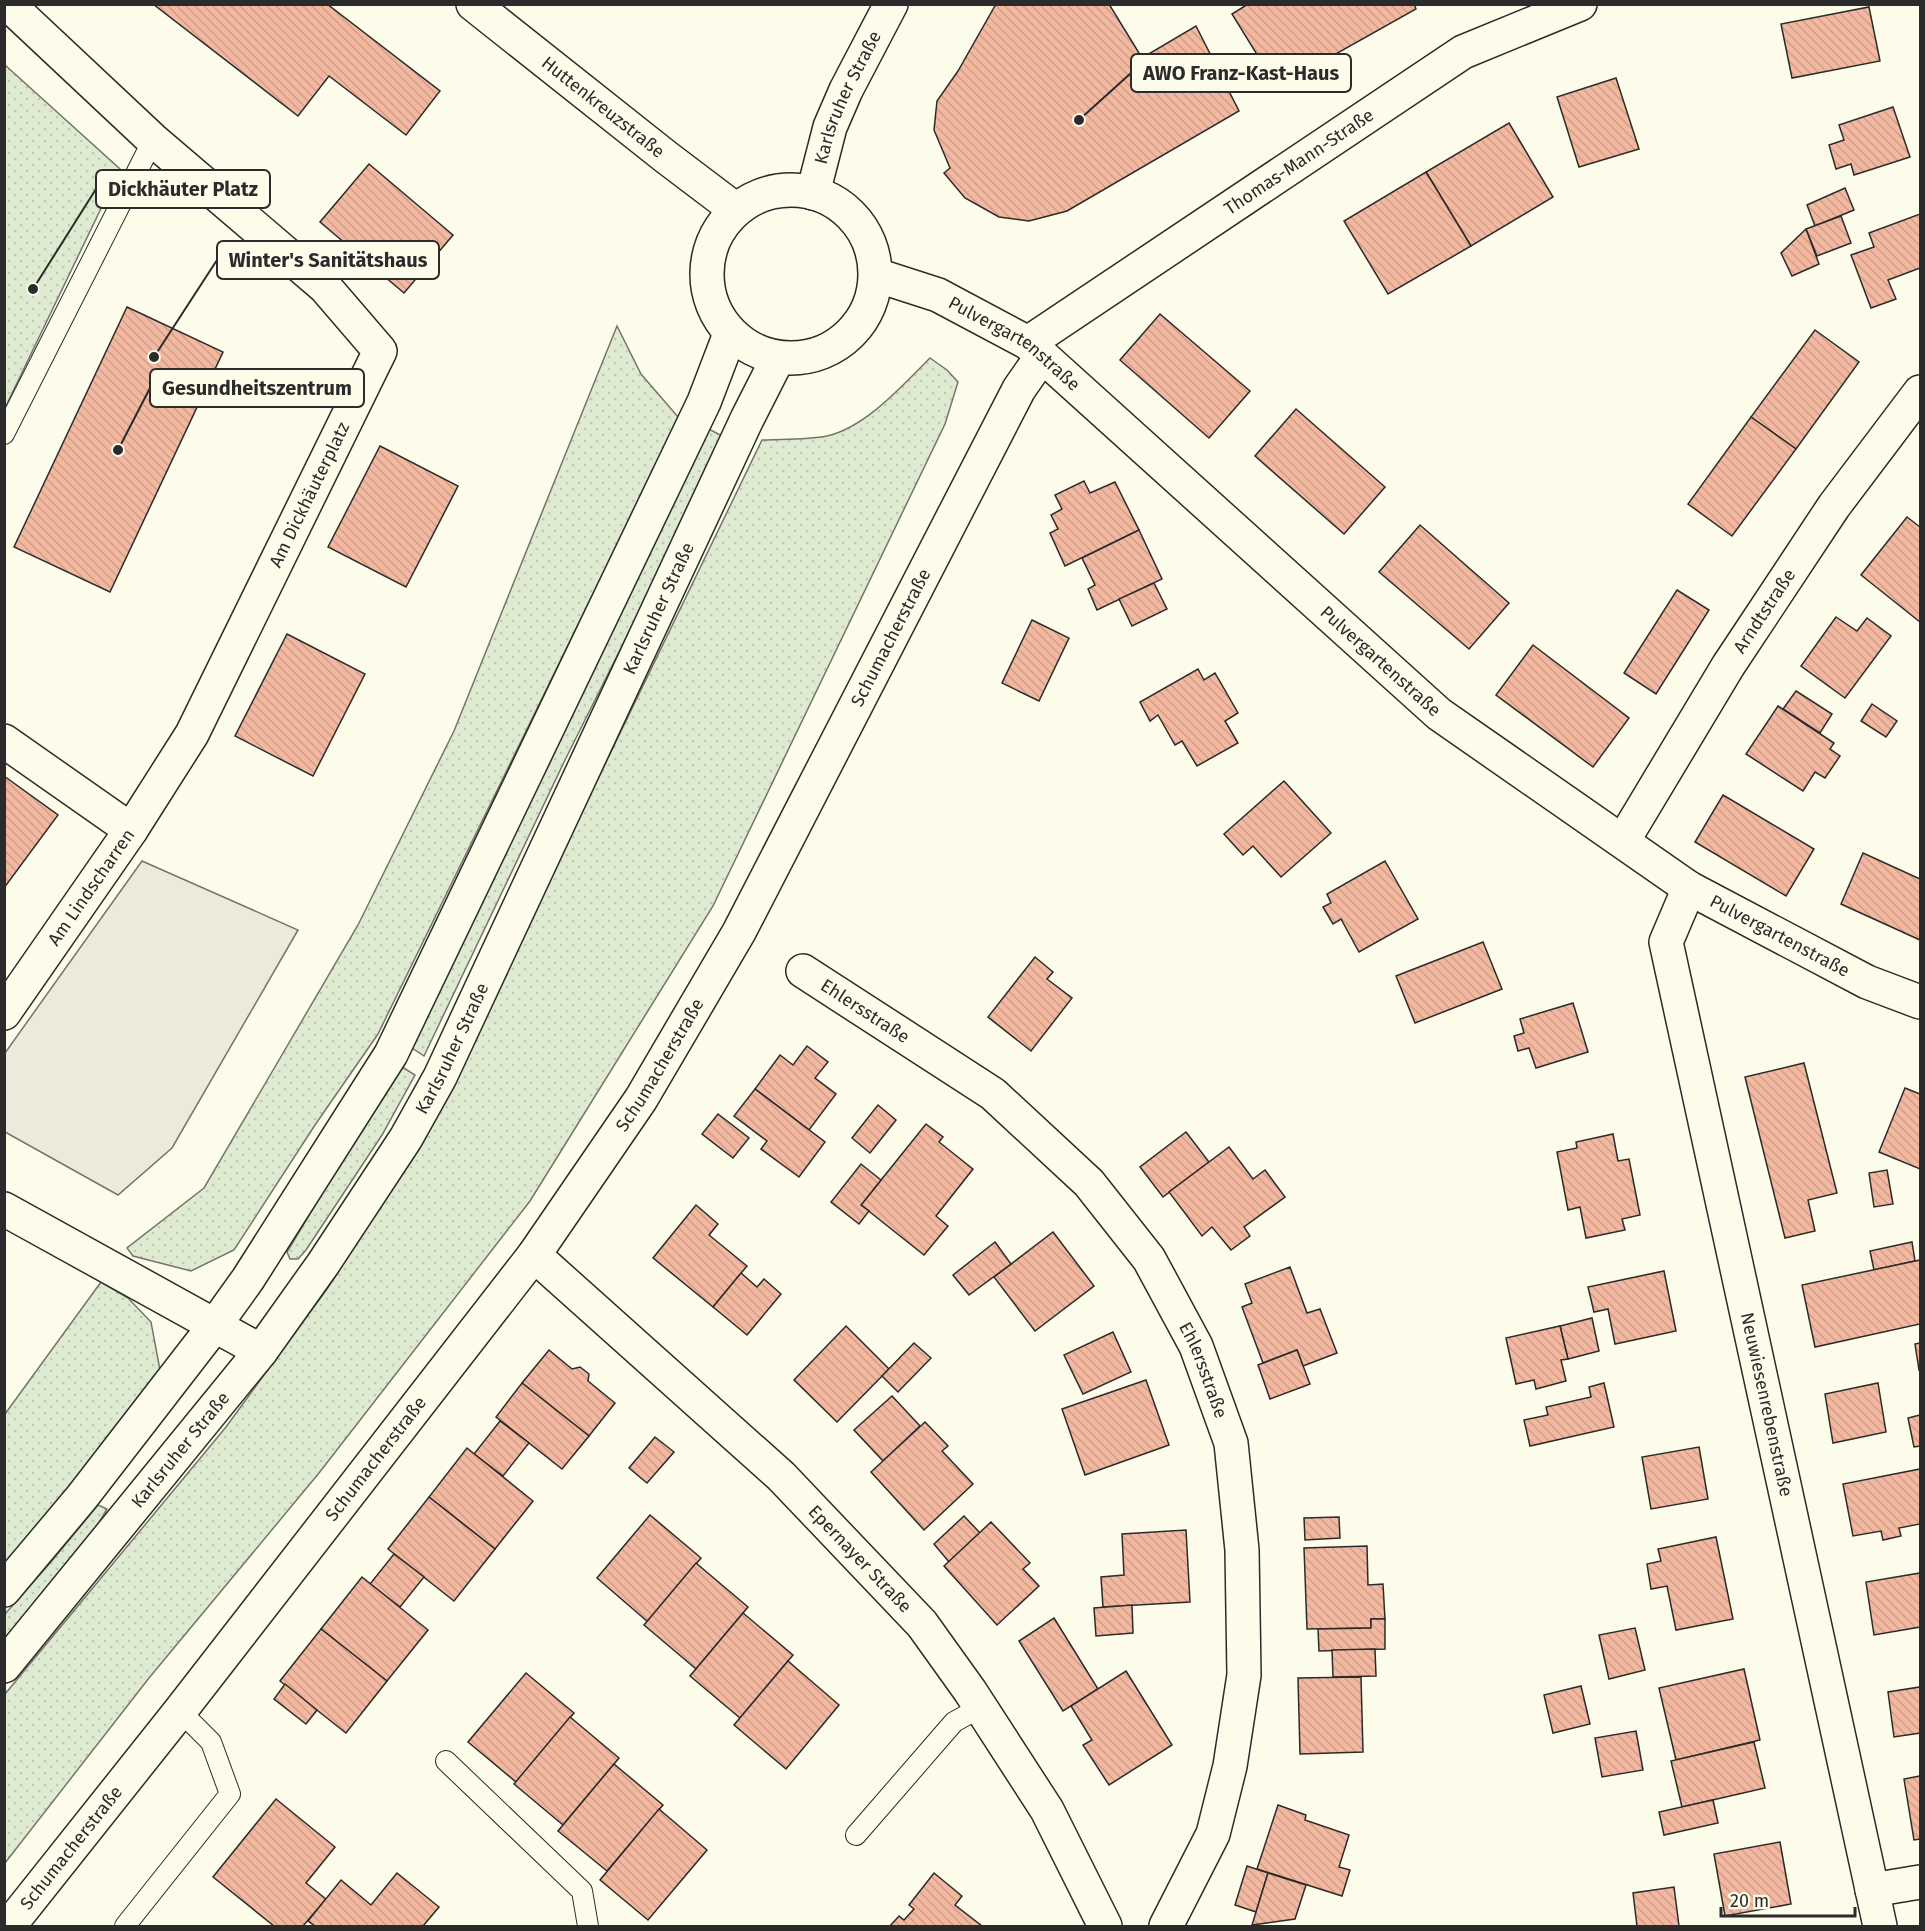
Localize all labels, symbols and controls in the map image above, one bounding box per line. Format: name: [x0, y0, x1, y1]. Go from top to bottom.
street label: Karlsruher Straße: [810, 27, 886, 166]
street label: Huttenkreuzstraße: [537, 52, 669, 163]
callout: AWO Franz-Kast-Haus: [1131, 54, 1351, 92]
text: AWO Franz-Kast-Haus: [1142, 61, 1339, 85]
street label: Thomas-Mann-Straße: [1220, 104, 1378, 220]
callout: Dickhäuter Platz: [96, 170, 270, 208]
text: Dickhäuter Platz: [108, 177, 258, 201]
callout: Winter's Sanitätshaus: [217, 241, 439, 279]
text: Winter's Sanitätshaus: [229, 248, 428, 272]
street label: Pulvergartenstraße: [945, 292, 1085, 396]
callout: Gesundheitszentrum: [150, 369, 364, 407]
text: Gesundheitszentrum: [162, 376, 352, 400]
street label: Am Dickhäuterplatz: [265, 418, 354, 571]
street label: Karlsruher Straße: [618, 539, 699, 678]
street label: Schumacherstraße: [846, 565, 935, 710]
street label: Arndtstraße: [1729, 565, 1800, 657]
street label: Pulvergartenstraße: [1316, 601, 1445, 721]
street label: Am Lindscharren: [43, 825, 139, 950]
street label: Pulvergartenstraße: [1706, 890, 1853, 982]
street label: Ehlersstraße: [816, 974, 914, 1048]
street label: Karlsruher Straße: [411, 979, 493, 1118]
street label: Schumacherstraße: [611, 994, 709, 1136]
street label: Neuwiesenrebenstraße: [1736, 1310, 1797, 1499]
street label: Ehlersstraße: [1174, 1318, 1232, 1421]
street label: Karlsruher Straße: [127, 1387, 234, 1512]
street label: Schumacherstraße: [321, 1392, 431, 1526]
street label: Epernayer Straße: [804, 1501, 916, 1617]
street label: Schumacherstraße: [15, 1781, 127, 1914]
scale bar: [1721, 1880, 1854, 1918]
text: 20 m: [1730, 1890, 1769, 1912]

